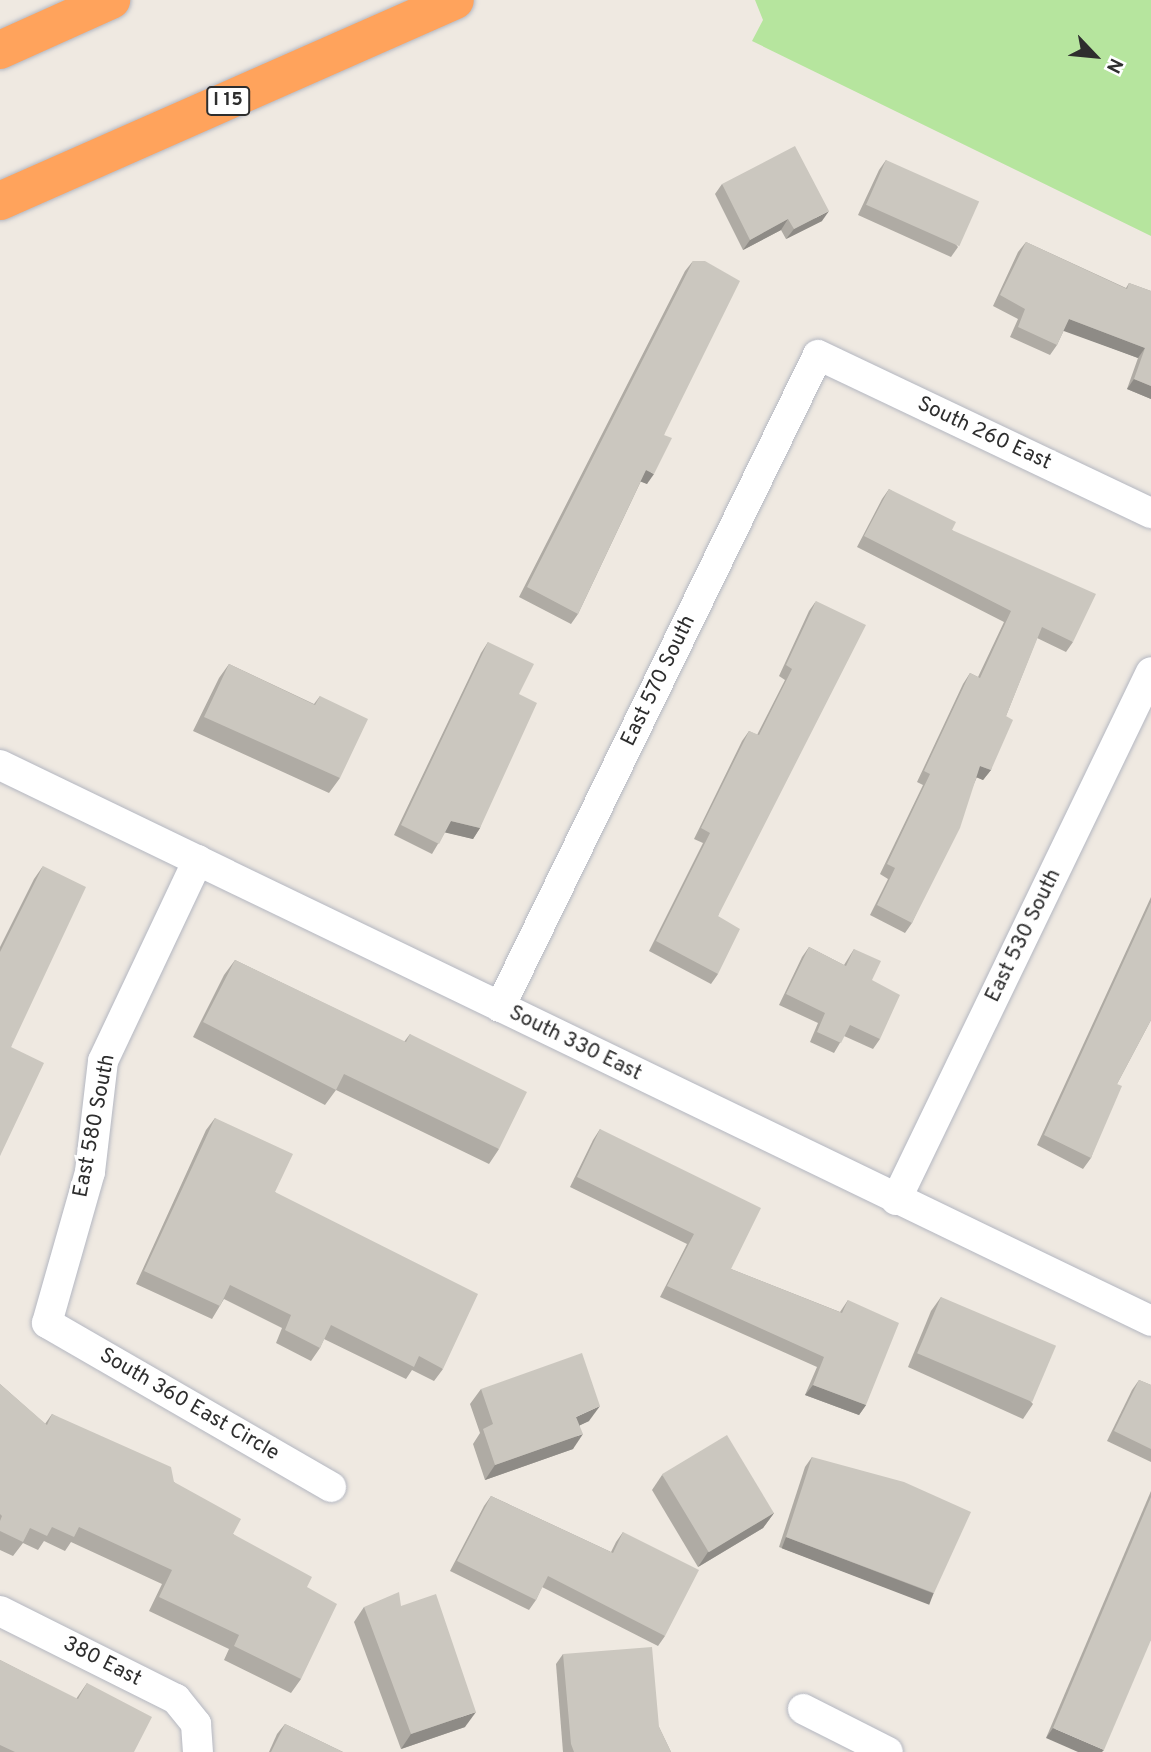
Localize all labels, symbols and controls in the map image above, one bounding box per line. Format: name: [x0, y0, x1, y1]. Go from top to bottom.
north arrow: [1060, 21, 1130, 91]
text: N: [1100, 54, 1128, 77]
road number: I 15: [205, 86, 251, 116]
street label: South 260 East: [913, 392, 1055, 476]
street label: East 570 South: [616, 611, 702, 751]
street label: East 530 South: [981, 865, 1067, 1007]
street label: South 330 East: [504, 1001, 646, 1087]
street label: East 580 South: [69, 1052, 121, 1200]
street label: South 360 East Circle: [95, 1343, 283, 1467]
street label: 380 East: [59, 1632, 145, 1692]

